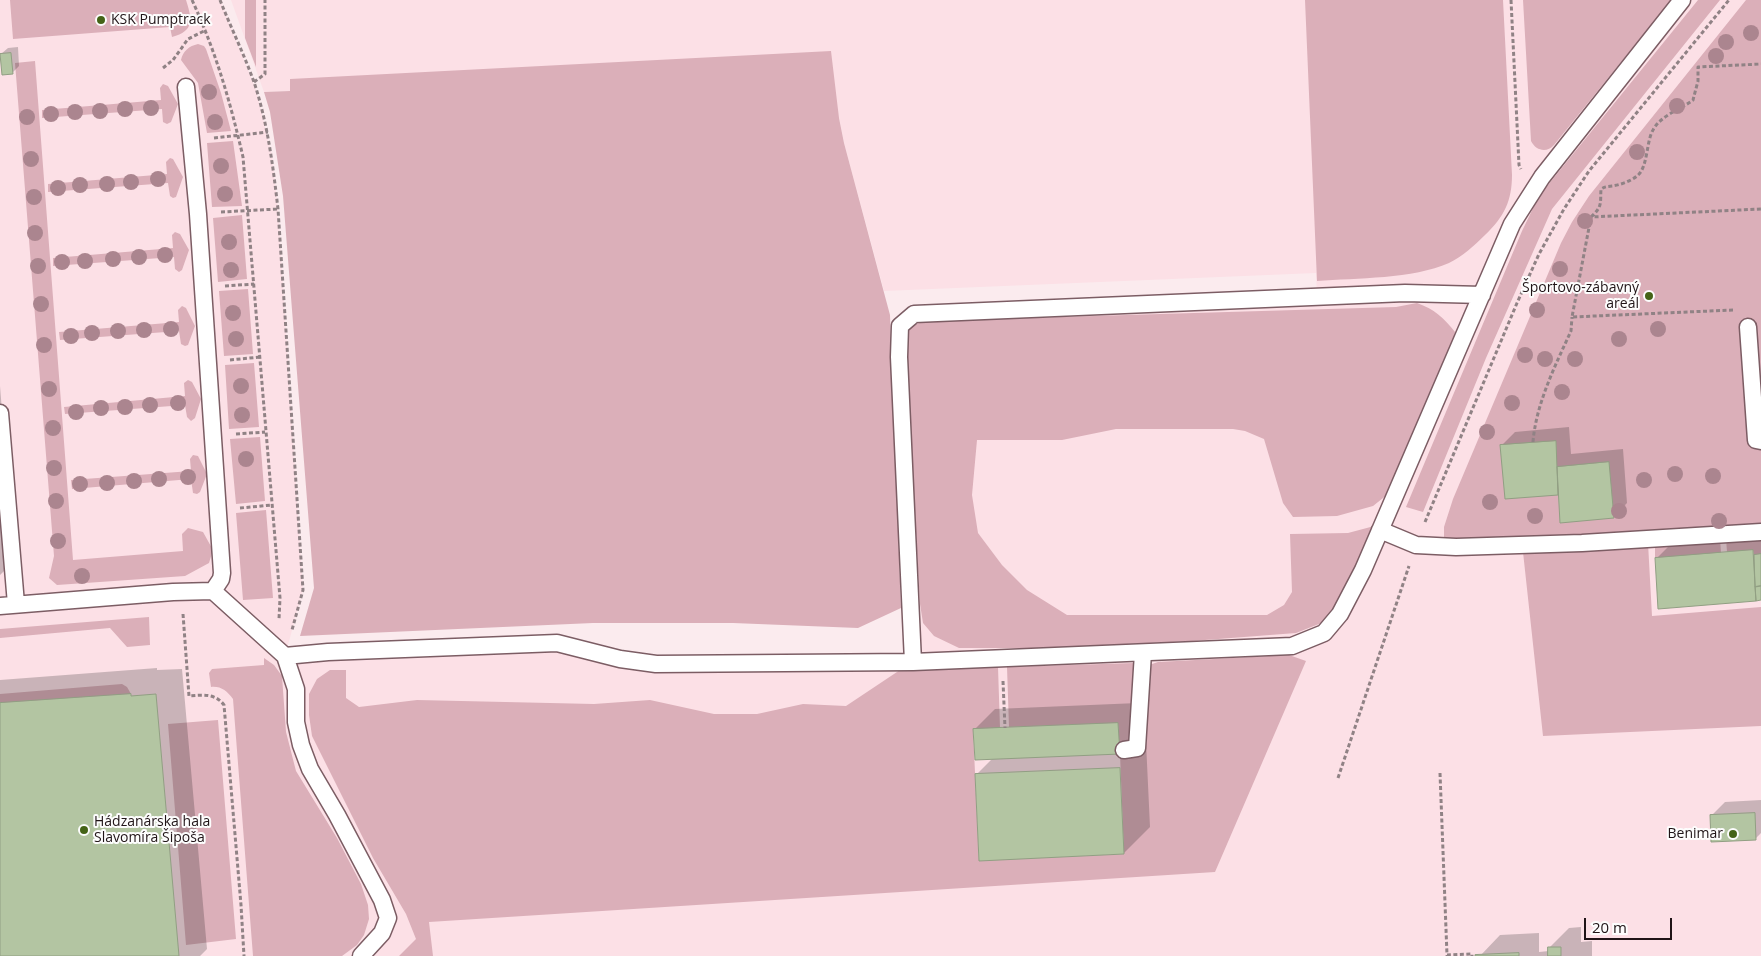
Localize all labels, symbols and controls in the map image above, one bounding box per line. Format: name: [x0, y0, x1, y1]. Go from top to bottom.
place label: KSK Pumptrack: [111, 12, 211, 28]
marker: KSK Pumptrack: [95, 14, 107, 26]
place label: Športovo-zábavný areál: [1522, 280, 1639, 312]
marker: Športovo-zábavný areál: [1643, 290, 1655, 302]
place label: Hádzanárska hala Slavomíra Šipoša: [94, 814, 210, 846]
marker: Hádzanárska hala Slavomíra Šipoša: [78, 824, 90, 836]
place label: Benimar: [1668, 826, 1723, 842]
marker: Benimar: [1727, 828, 1739, 840]
scale bar: [1586, 908, 1674, 940]
text: 20 m: [1592, 917, 1627, 937]

